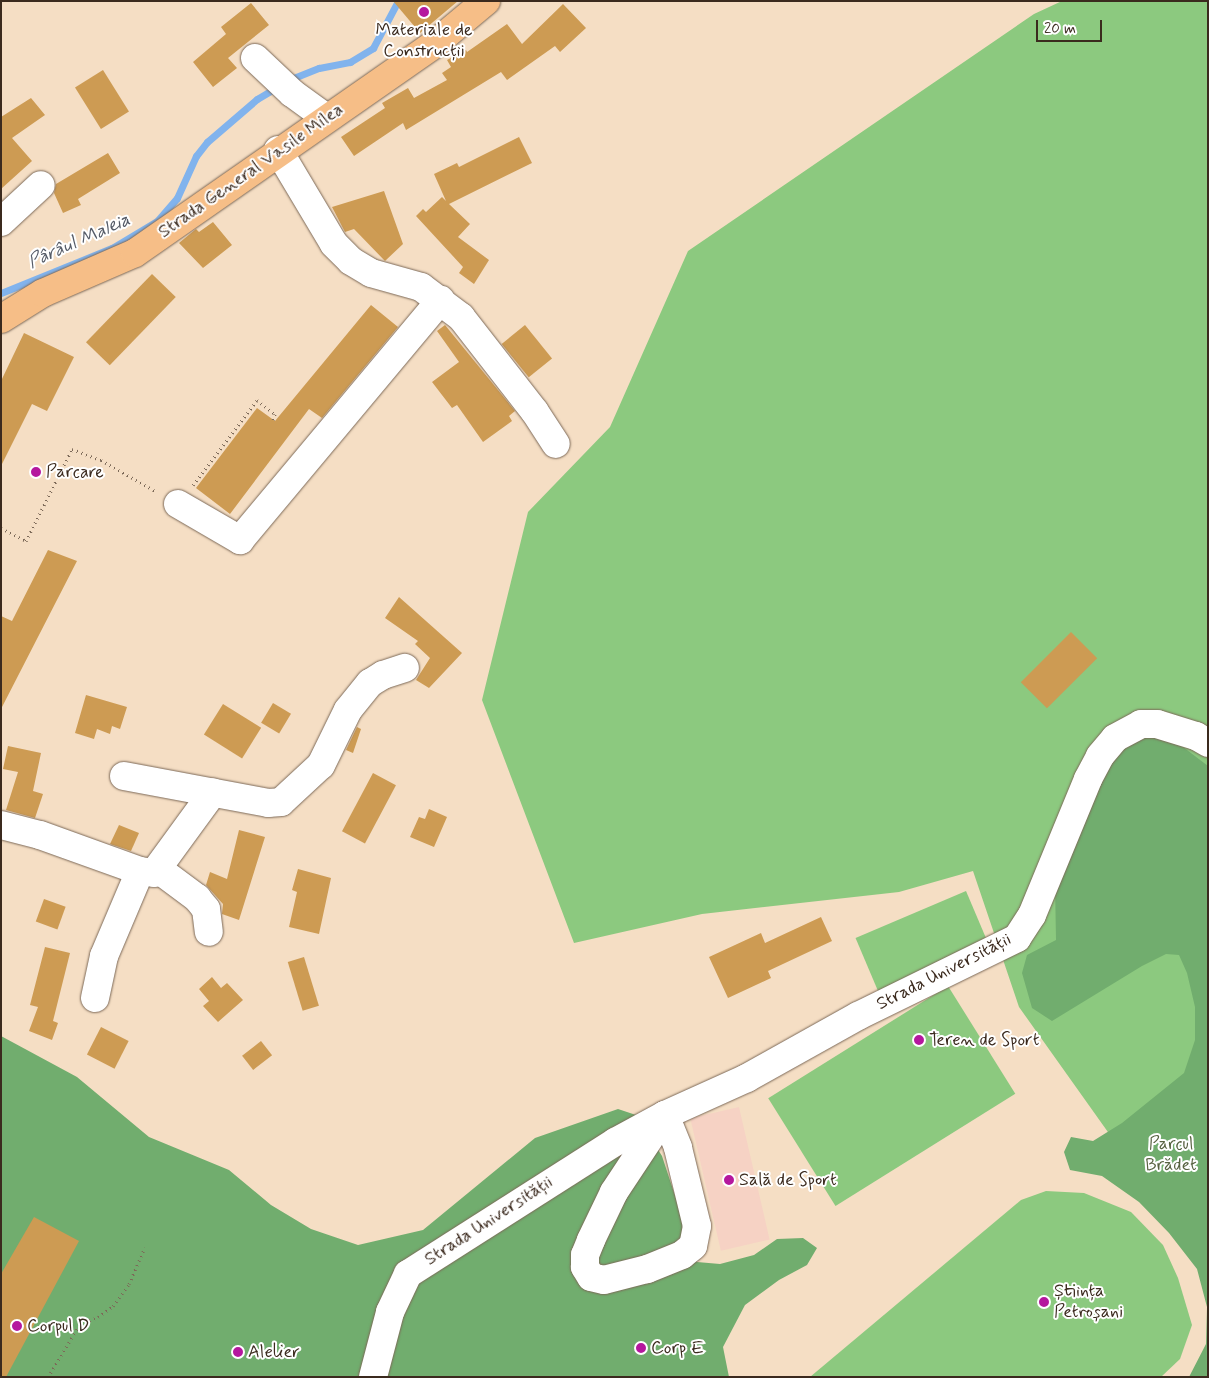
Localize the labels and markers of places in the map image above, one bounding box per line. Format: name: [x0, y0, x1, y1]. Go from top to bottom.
marker: Materiale de Construcții: [418, 6, 430, 18]
place label: Materiale de Construcții: [376, 20, 472, 62]
place label: Parcare: [46, 461, 104, 483]
marker: Parcare: [30, 466, 42, 478]
place label: Teren de Sport: [929, 1029, 1046, 1051]
marker: Teren de Sport: [913, 1034, 925, 1046]
place label: Sală de Sport: [739, 1169, 843, 1191]
marker: Sală de Sport: [723, 1174, 735, 1186]
place label: Știința Petroșani: [1054, 1281, 1123, 1324]
marker: Știința Petroșani: [1038, 1296, 1050, 1308]
place label: Corpul D: [27, 1315, 90, 1337]
marker: Corpul D: [11, 1320, 23, 1332]
place label: Corp E: [651, 1337, 701, 1359]
place label: Alelier: [248, 1341, 300, 1363]
marker: Corp E: [635, 1342, 647, 1354]
marker: Alelier: [232, 1346, 244, 1358]

